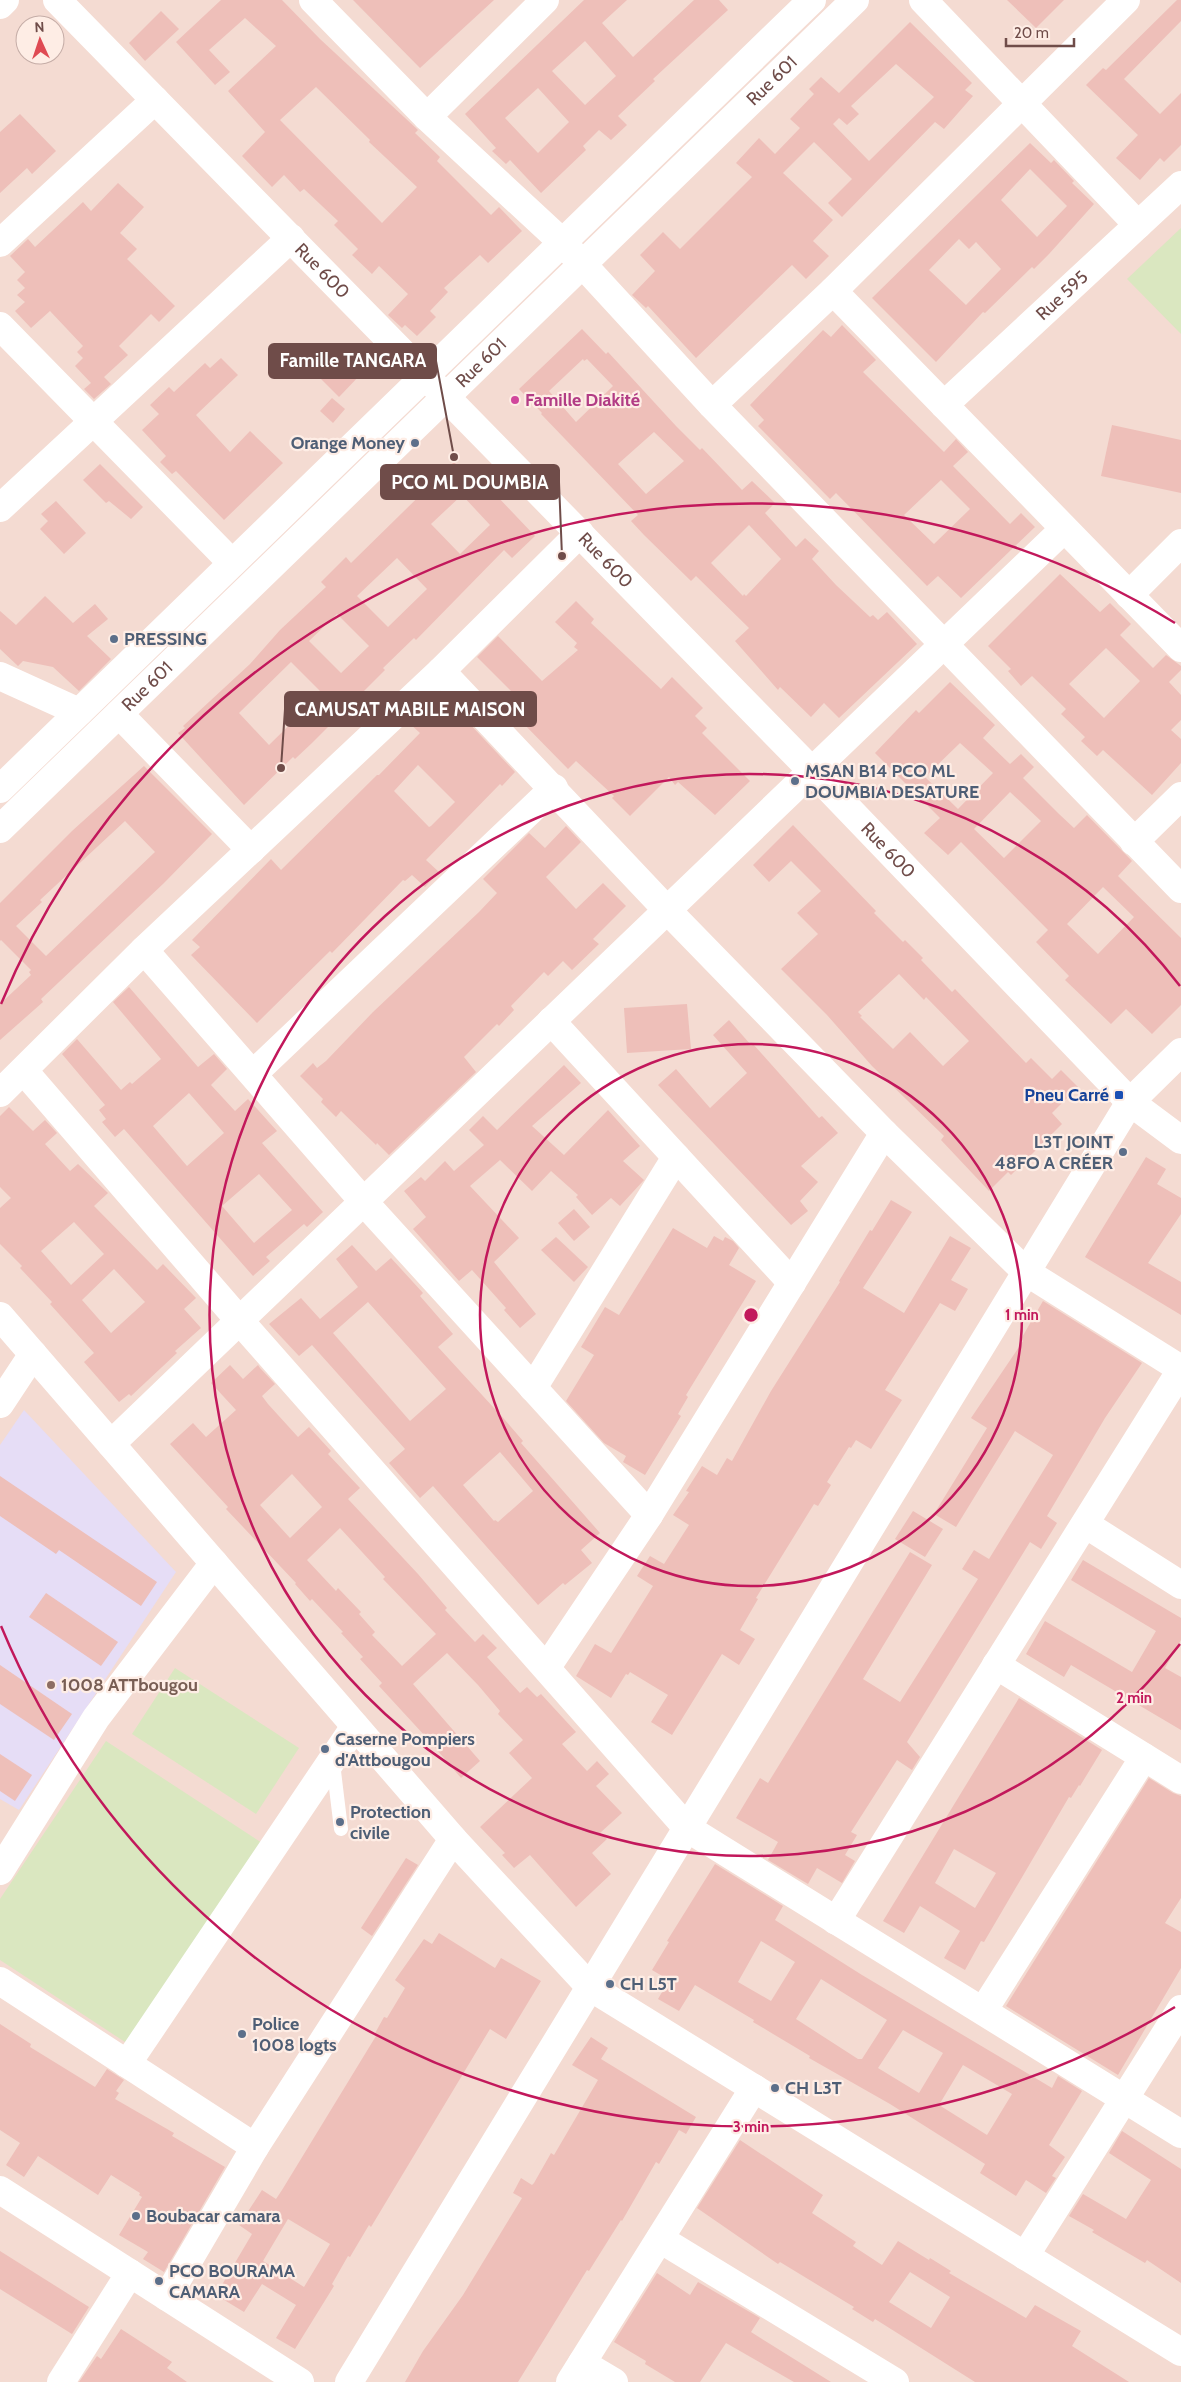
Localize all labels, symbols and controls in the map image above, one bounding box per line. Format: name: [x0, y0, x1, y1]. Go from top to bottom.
north arrow: [15, 15, 65, 65]
scale bar: [1006, 15, 1074, 47]
text: N: [34, 18, 45, 36]
text: 20 m: [1014, 24, 1049, 42]
street label: Rue 601: [742, 51, 802, 110]
street label: Rue 600: [290, 239, 354, 303]
street label: Rue 595: [1031, 266, 1093, 325]
street label: Rue 601: [451, 333, 511, 392]
callout: Famille TANGARA: [269, 344, 436, 378]
text: Famille TANGARA: [280, 349, 427, 372]
place label: Famille Diakité: [525, 389, 640, 411]
marker: Famille Diakité: [509, 394, 521, 406]
place label: Orange Money: [291, 432, 405, 454]
marker: Orange Money: [409, 437, 421, 449]
callout: PCO ML DOUMBIA: [381, 465, 559, 499]
text: PCO ML DOUMBIA: [391, 471, 549, 494]
street label: Rue 600: [574, 528, 637, 592]
place label: PRESSING: [124, 628, 207, 650]
marker: PRESSING: [108, 633, 120, 645]
street label: Rue 601: [117, 657, 177, 716]
callout: CAMUSAT MABILE MAISON: [285, 692, 536, 726]
text: CAMUSAT MABILE MAISON: [295, 698, 525, 721]
place label: MSAN B14 PCO ML DOUMBIA DESATURE: [805, 760, 979, 803]
marker: MSAN B14 PCO ML DOUMBIA DESATURE: [789, 775, 801, 787]
street label: Rue 600: [856, 818, 920, 883]
place label: Pneu Carré: [1024, 1084, 1109, 1106]
marker: Pneu Carré: [1113, 1089, 1125, 1101]
place label: L3T JOINT 48FO A CRÉER: [995, 1131, 1114, 1174]
marker: L3T JOINT 48FO A CRÉER: [1117, 1146, 1129, 1158]
centre of rings: [742, 1306, 760, 1324]
text: 1 min: [1005, 1306, 1039, 1324]
place label: 1008 ATTbougou: [61, 1674, 198, 1696]
marker: 1008 ATTbougou: [45, 1679, 57, 1691]
text: 2 min: [1116, 1689, 1152, 1707]
place label: Caserne Pompiers d'Attbougou: [335, 1728, 475, 1771]
marker: Caserne Pompiers d'Attbougou: [319, 1743, 331, 1755]
place label: Protection civile: [350, 1801, 431, 1844]
marker: Protection civile: [334, 1816, 346, 1828]
place label: CH L5T: [620, 1973, 677, 1995]
marker: CH L5T: [604, 1978, 616, 1990]
place label: Police 1008 logts: [252, 2013, 337, 2056]
marker: Police 1008 logts: [236, 2028, 248, 2040]
place label: CH L3T: [785, 2077, 842, 2099]
marker: CH L3T: [769, 2082, 781, 2094]
text: 3 min: [733, 2118, 769, 2136]
place label: Boubacar camara: [146, 2205, 280, 2227]
marker: Boubacar camara: [130, 2210, 142, 2222]
place label: PCO BOURAMA CAMARA: [169, 2260, 296, 2303]
marker: PCO BOURAMA CAMARA: [153, 2275, 165, 2287]

